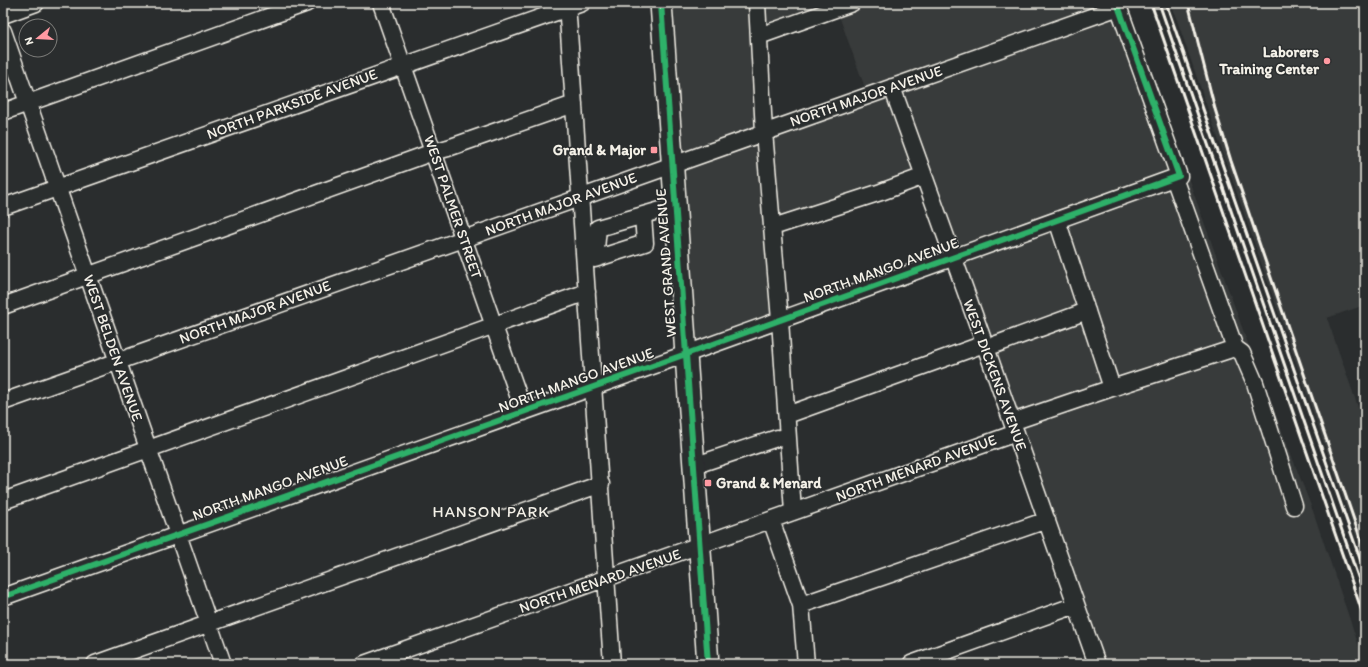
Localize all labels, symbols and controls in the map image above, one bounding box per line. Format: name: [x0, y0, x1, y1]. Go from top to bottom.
north arrow: [18, 18, 58, 58]
text: N: [22, 35, 36, 46]
place label: Laborers Training Center: [1218, 43, 1320, 79]
marker: Laborers Training Center: [1322, 56, 1332, 66]
street label: NORTH MAJOR AVENUE: [787, 61, 945, 131]
street label: NORTH PARKSIDE AVENUE: [204, 65, 380, 143]
street label: WEST PALMER STREET: [420, 133, 486, 282]
place label: Grand & Major: [553, 141, 646, 160]
marker: Grand & Major: [649, 145, 659, 155]
street label: NORTH MAJOR AVENUE: [483, 168, 639, 240]
street label: WEST GRAND AVENUE: [652, 188, 680, 338]
street label: NORTH MANGO AVENUE: [801, 233, 961, 307]
street label: WEST BELDEN AVENUE: [79, 272, 147, 424]
street label: NORTH MAJOR AVENUE: [177, 276, 333, 348]
street label: WEST DICKENS AVENUE: [959, 297, 1031, 453]
street label: NORTH MANGO AVENUE: [496, 343, 656, 417]
street label: NORTH MENARD AVENUE: [833, 431, 999, 505]
street label: NORTH MANGO AVENUE: [190, 451, 350, 525]
place label: Grand & Menard: [716, 474, 822, 492]
marker: Grand & Menard: [703, 478, 713, 488]
district label: HANSON PARK: [433, 502, 549, 521]
street label: NORTH MENARD AVENUE: [517, 545, 683, 617]

